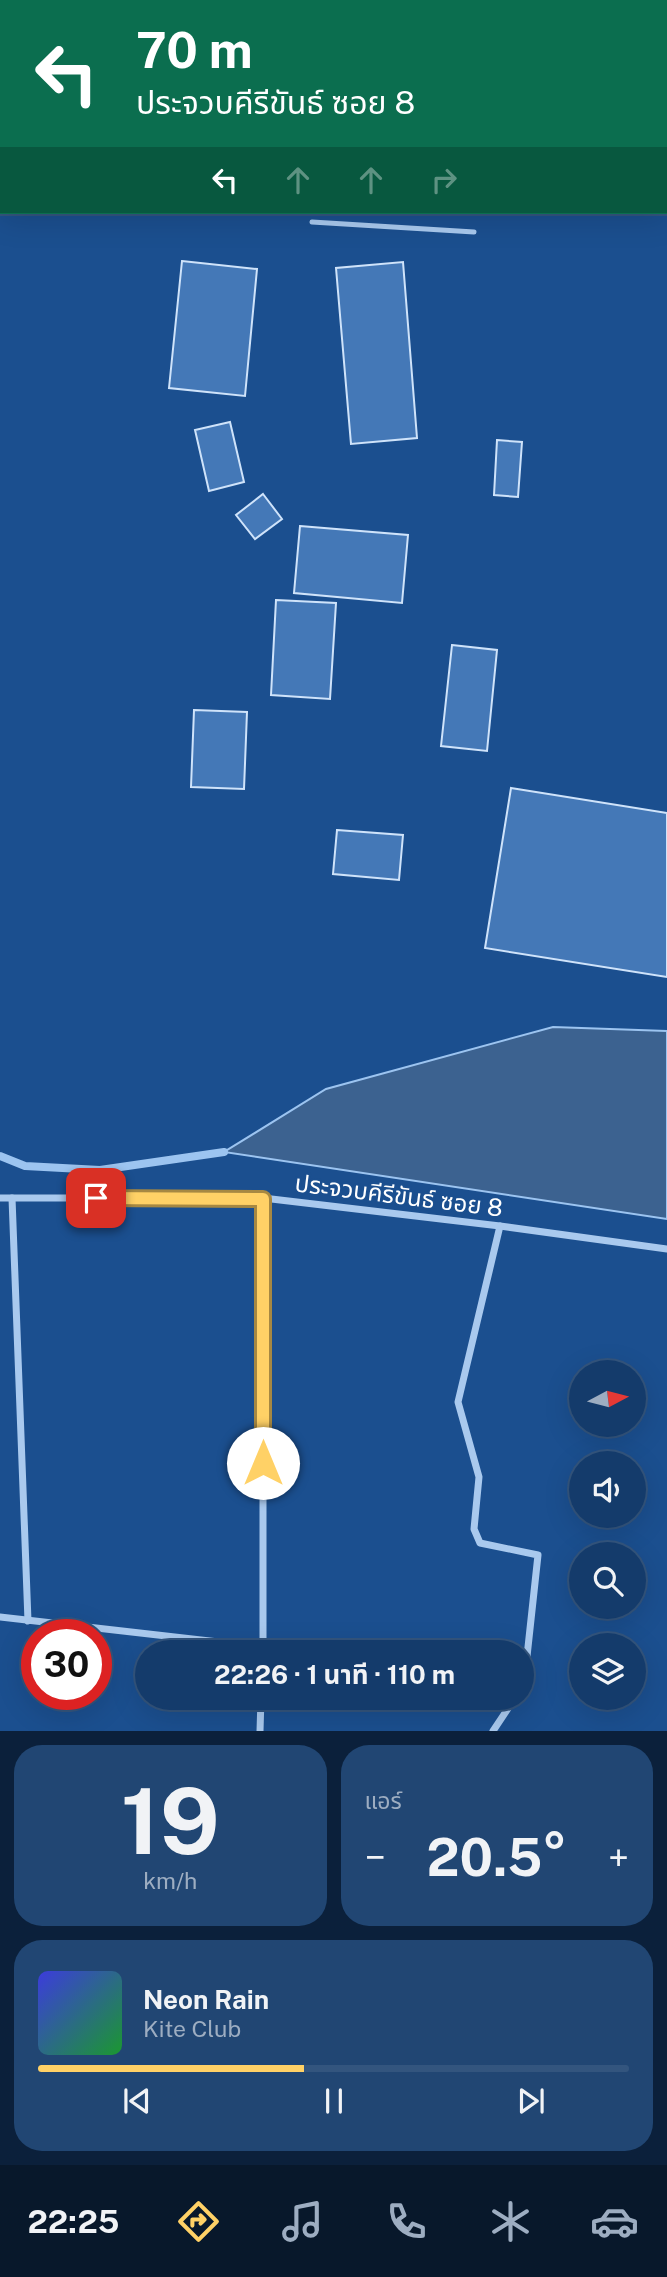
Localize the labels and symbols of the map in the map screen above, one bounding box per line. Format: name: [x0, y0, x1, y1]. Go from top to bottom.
pin: [66, 1168, 126, 1228]
street label: ประจวบคีรีขันธ์ ซอย 8: [293, 1168, 505, 1222]
north arrow: [569, 1360, 646, 1437]
position arrow: [226, 1426, 300, 1500]
speed limit sign: 30: [21, 1619, 112, 1710]

